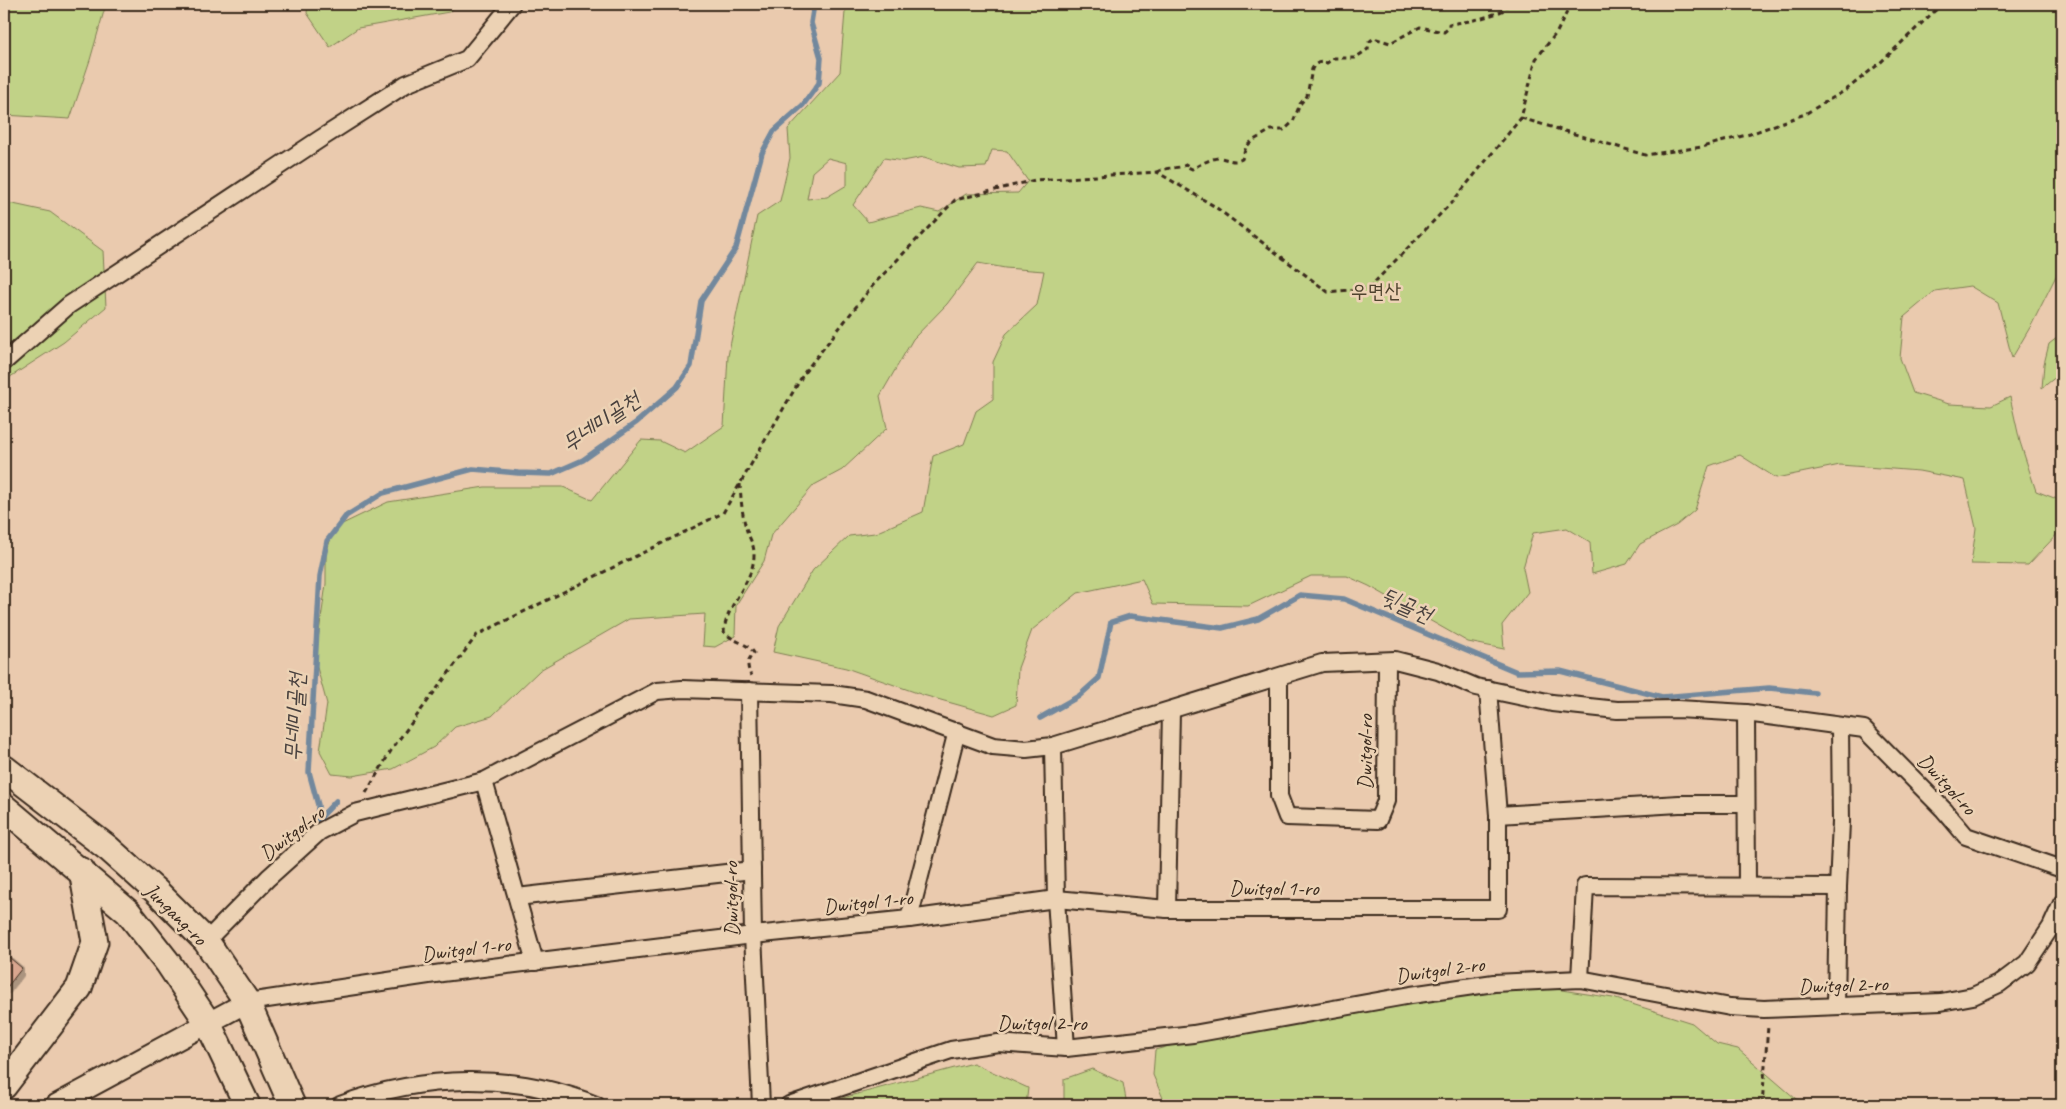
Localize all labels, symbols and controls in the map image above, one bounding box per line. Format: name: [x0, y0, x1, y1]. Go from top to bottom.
park label: 우면산: [1351, 278, 1401, 304]
water label: 무네미골천: [556, 384, 647, 458]
water label: 뒷골천: [1376, 583, 1438, 630]
water label: 무네미골천: [279, 670, 311, 762]
street label: Dwitgol-ro: [1352, 713, 1378, 789]
street label: Dwitgol-ro: [1912, 748, 1983, 821]
street label: Dwitgol-ro: [255, 799, 331, 866]
street label: Dwitgol-ro: [717, 860, 745, 937]
street label: Dwitgol 1-ro: [1229, 875, 1320, 901]
street label: Jungang-ro: [139, 877, 214, 952]
street label: Dwitgol 1-ro: [822, 884, 915, 920]
street label: Dwitgol 1-ro: [420, 930, 513, 967]
street label: Dwitgol 2-ro: [1394, 951, 1488, 989]
street label: Dwitgol 2-ro: [1798, 970, 1890, 1000]
street label: Dwitgol 2-ro: [997, 1010, 1088, 1036]

